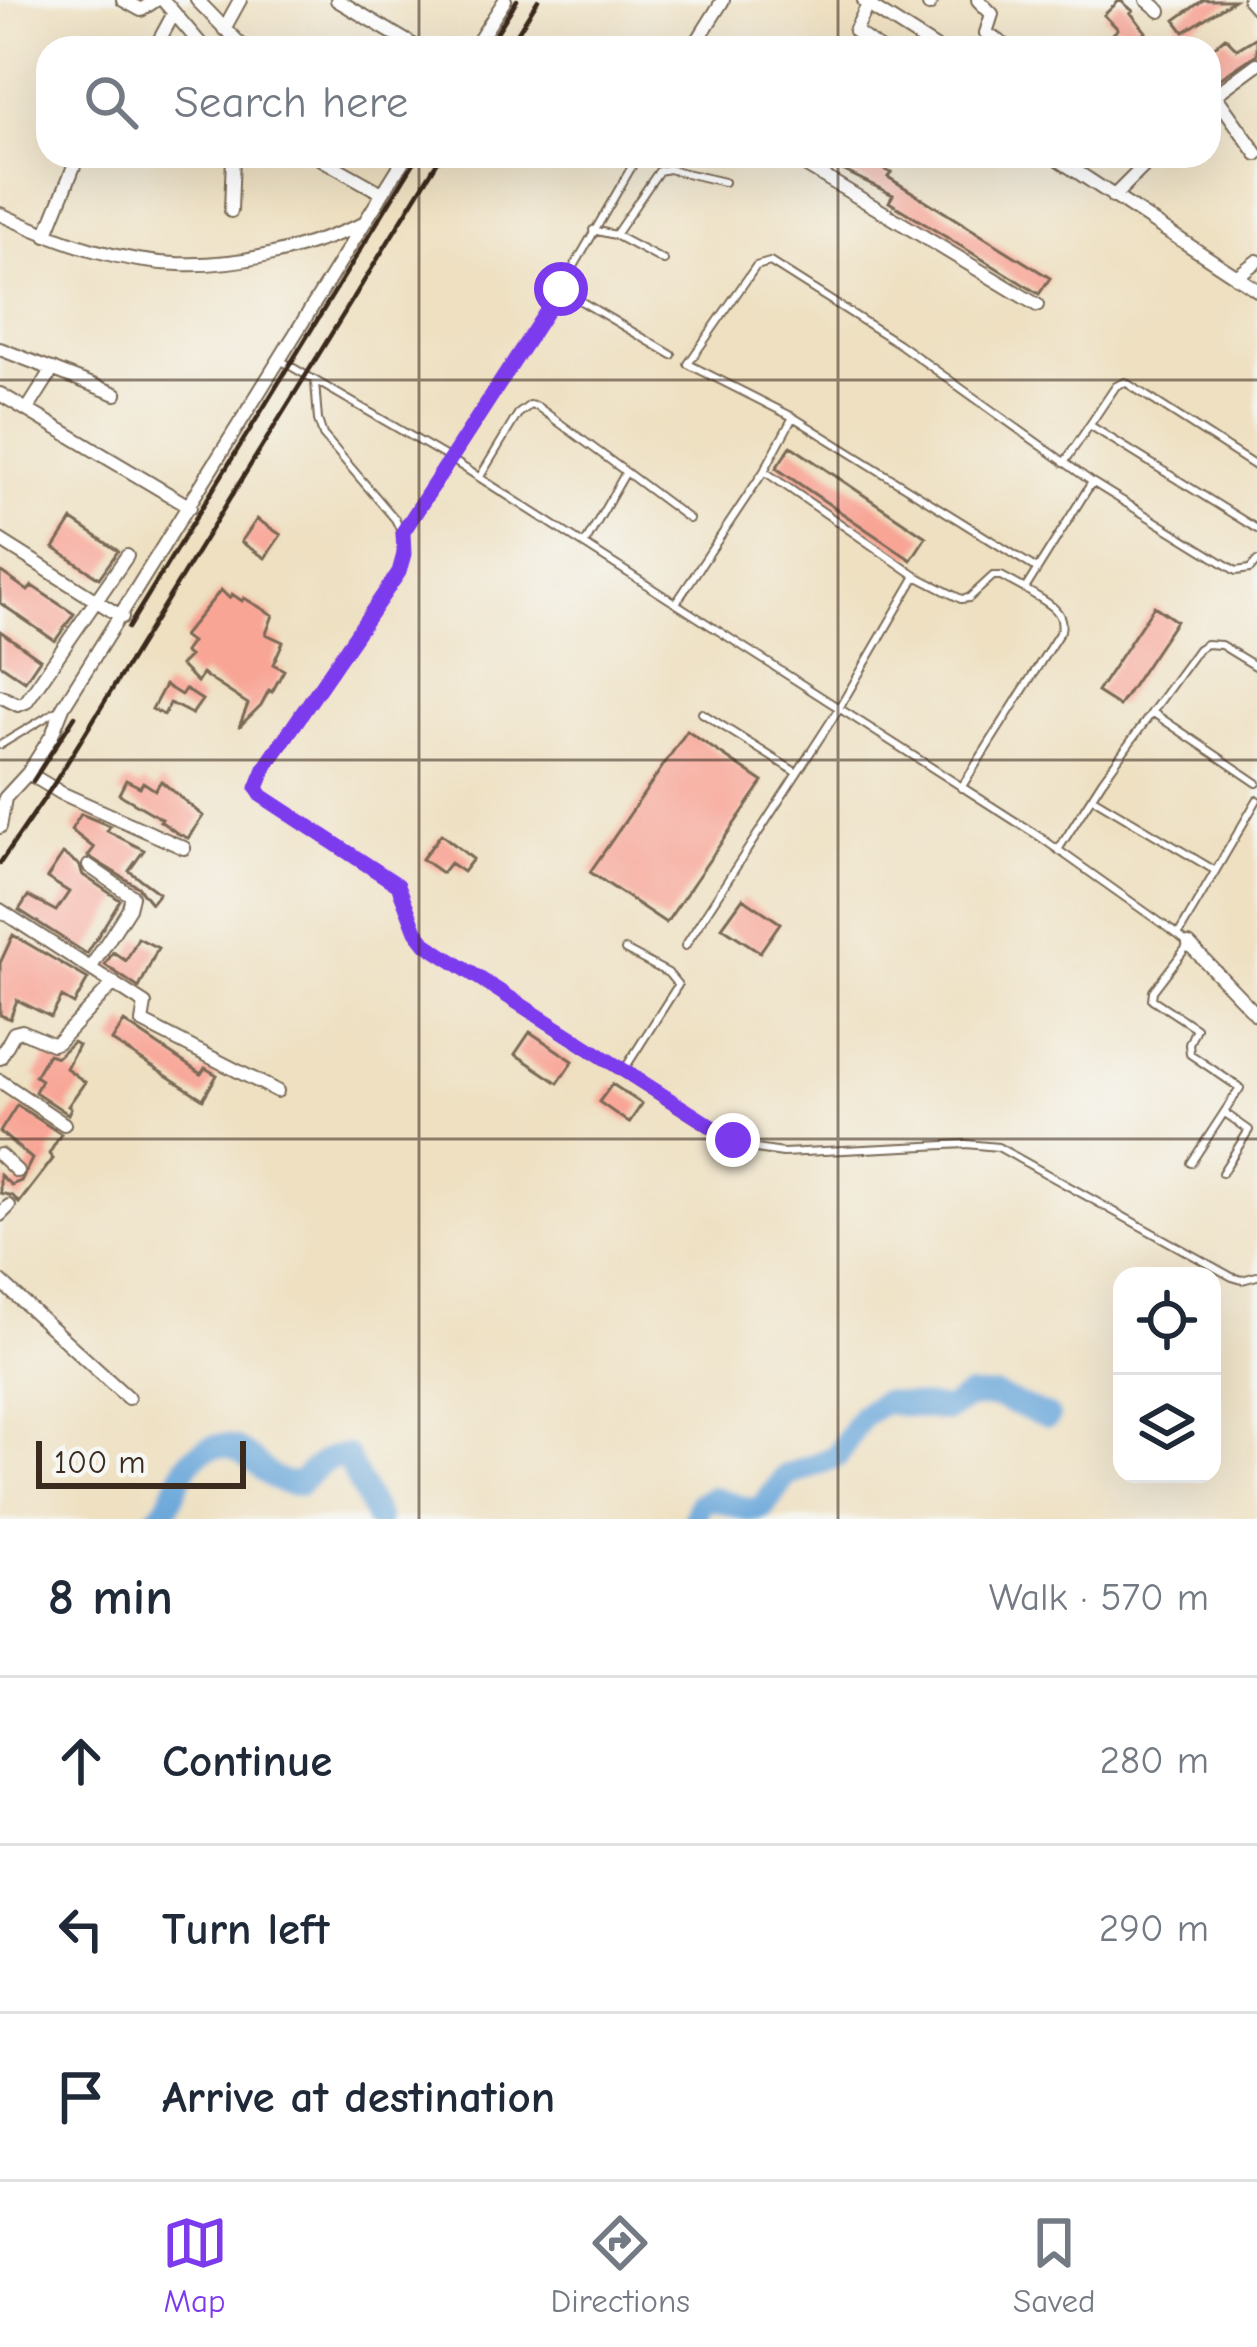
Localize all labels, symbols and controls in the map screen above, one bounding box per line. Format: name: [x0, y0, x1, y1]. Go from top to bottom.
search box: [36, 36, 1221, 168]
icon: search: [78, 69, 144, 135]
text: Search here: [174, 76, 408, 128]
route start: [534, 262, 588, 316]
route end: [706, 1113, 760, 1167]
map controls: [1113, 1267, 1221, 1483]
button: locate: [1113, 1267, 1221, 1375]
button: layers: [1113, 1375, 1221, 1483]
scale bar: [36, 1435, 246, 1488]
text: 100 m: [54, 1443, 146, 1481]
text: 8 min: [48, 1568, 173, 1627]
text: Walk · 570 m: [989, 1575, 1209, 1620]
icon: ahead: [48, 1728, 114, 1794]
text: Continue: [162, 1735, 332, 1787]
text: 280 m: [1099, 1738, 1209, 1783]
icon: left: [48, 1896, 114, 1962]
text: Turn left: [162, 1903, 329, 1955]
text: 290 m: [1099, 1906, 1209, 1951]
icon: arrive: [48, 2064, 114, 2130]
text: Arrive at destination: [162, 2071, 555, 2123]
tab: Map: [162, 2210, 228, 2320]
tab: Directions: [551, 2210, 690, 2320]
tab: Saved: [1013, 2210, 1095, 2320]

